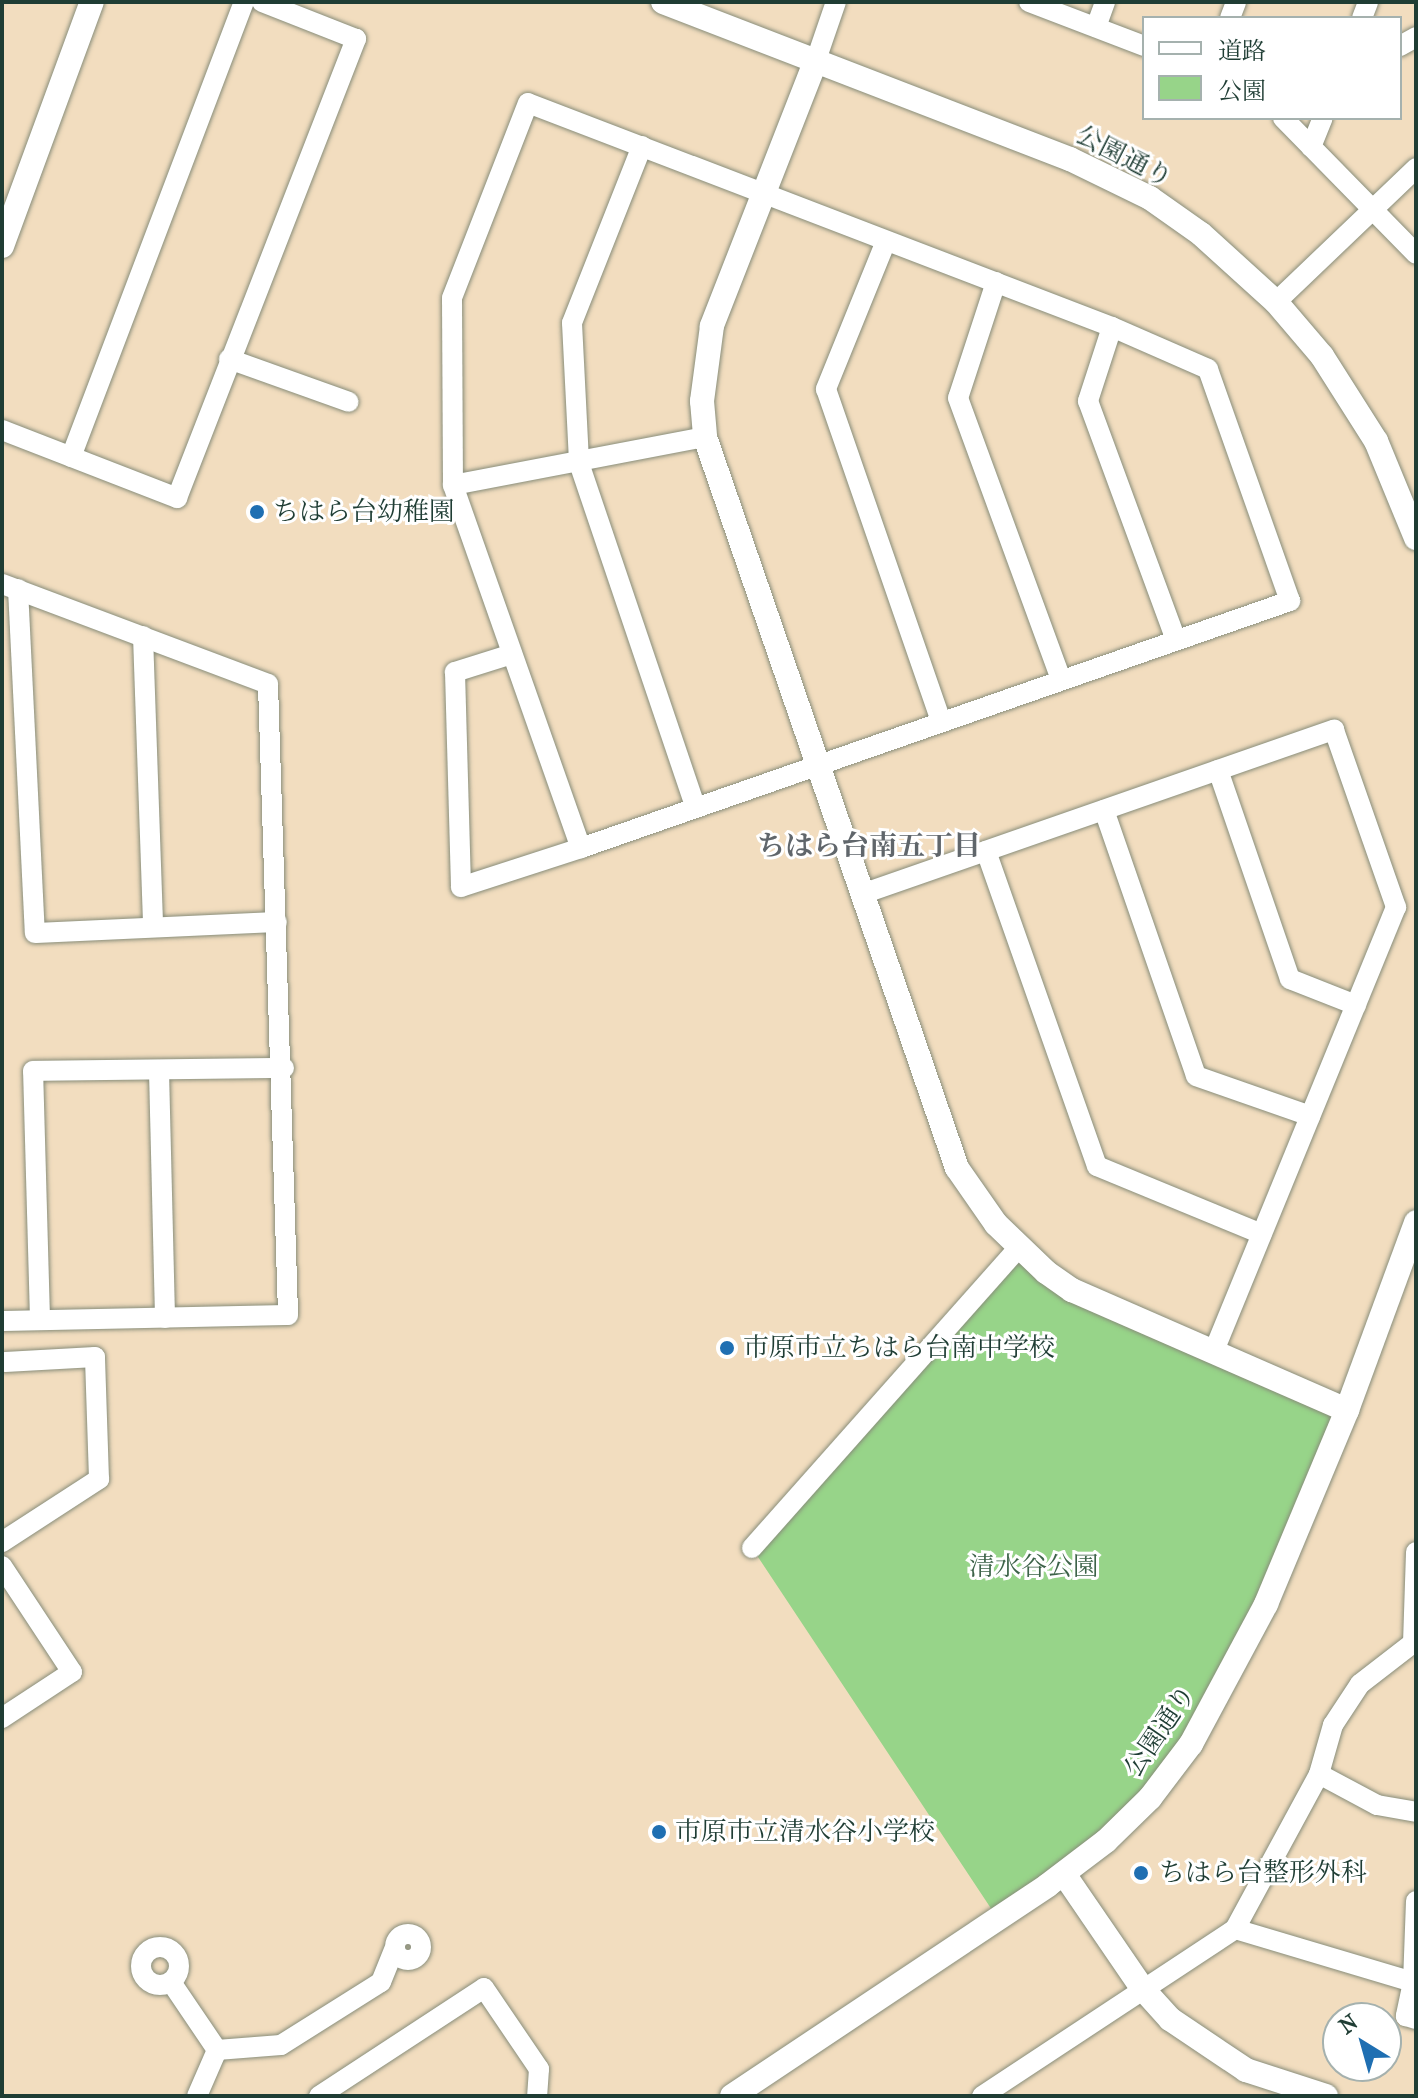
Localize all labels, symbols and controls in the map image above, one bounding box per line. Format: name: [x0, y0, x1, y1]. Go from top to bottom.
legend: [1142, 16, 1402, 120]
text: 道路: [1218, 37, 1266, 65]
text: 公園: [1218, 77, 1266, 105]
street label: 公園通り: [1071, 119, 1177, 195]
place label: ちはら台幼稚園: [273, 496, 455, 528]
marker: ちはら台幼稚園: [248, 503, 266, 521]
district label: ちはら台南五丁目: [757, 829, 981, 863]
place label: 市原市立ちはら台南中学校: [743, 1332, 1055, 1364]
marker: 市原市立ちはら台南中学校: [718, 1339, 736, 1357]
park label: 清水谷公園: [969, 1551, 1099, 1583]
street label: 公園通り: [1118, 1679, 1202, 1783]
place label: 市原市立清水谷小学校: [675, 1816, 935, 1848]
marker: 市原市立清水谷小学校: [650, 1823, 668, 1841]
place label: ちはら台整形外科: [1159, 1857, 1367, 1889]
marker: ちはら台整形外科: [1130, 1862, 1152, 1884]
north arrow: [1322, 2002, 1402, 2082]
text: N: [1334, 2009, 1363, 2040]

